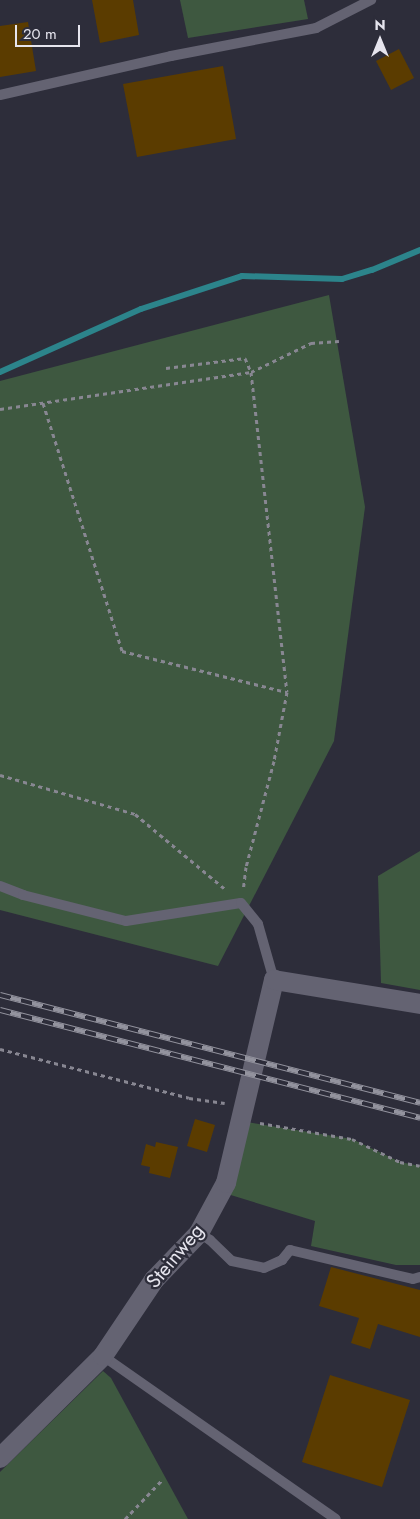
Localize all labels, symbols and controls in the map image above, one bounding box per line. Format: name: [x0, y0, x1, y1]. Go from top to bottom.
scale bar: [18, 15, 82, 47]
north arrow: [355, 15, 405, 65]
text: N: [374, 15, 386, 35]
text: 20 m: [23, 23, 57, 45]
street label: Steinweg: [141, 1219, 209, 1293]

